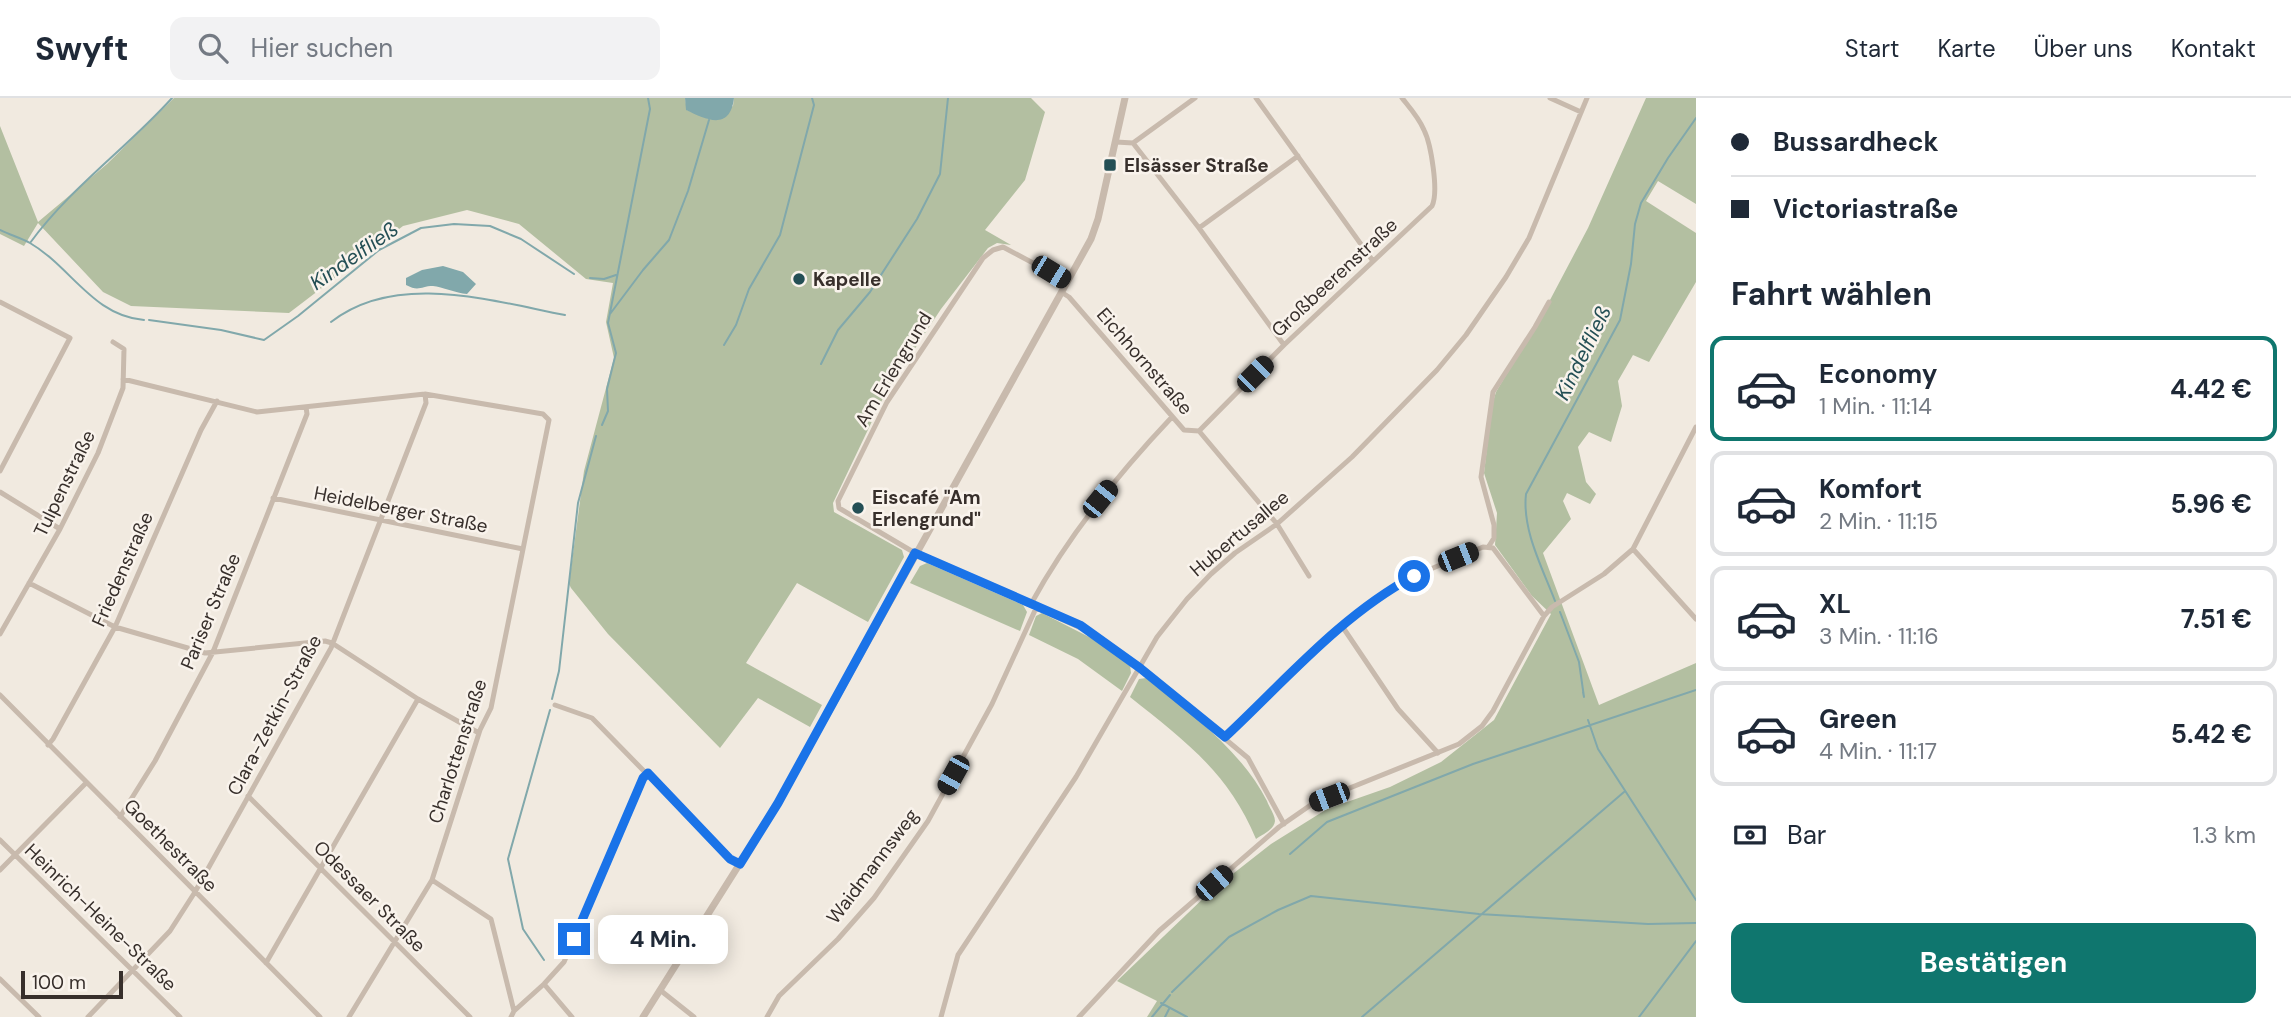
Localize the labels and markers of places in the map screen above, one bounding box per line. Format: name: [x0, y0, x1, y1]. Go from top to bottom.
place label: Elsässer Straße: [1124, 153, 1269, 178]
marker: Elsässer Straße: [1102, 157, 1118, 173]
place label: Kapelle: [813, 267, 881, 292]
marker: Kapelle: [791, 271, 807, 287]
place label: Eiscafé "Am Erlengrund": [872, 485, 981, 532]
marker: Eiscafé "Am Erlengrund": [850, 500, 866, 516]

